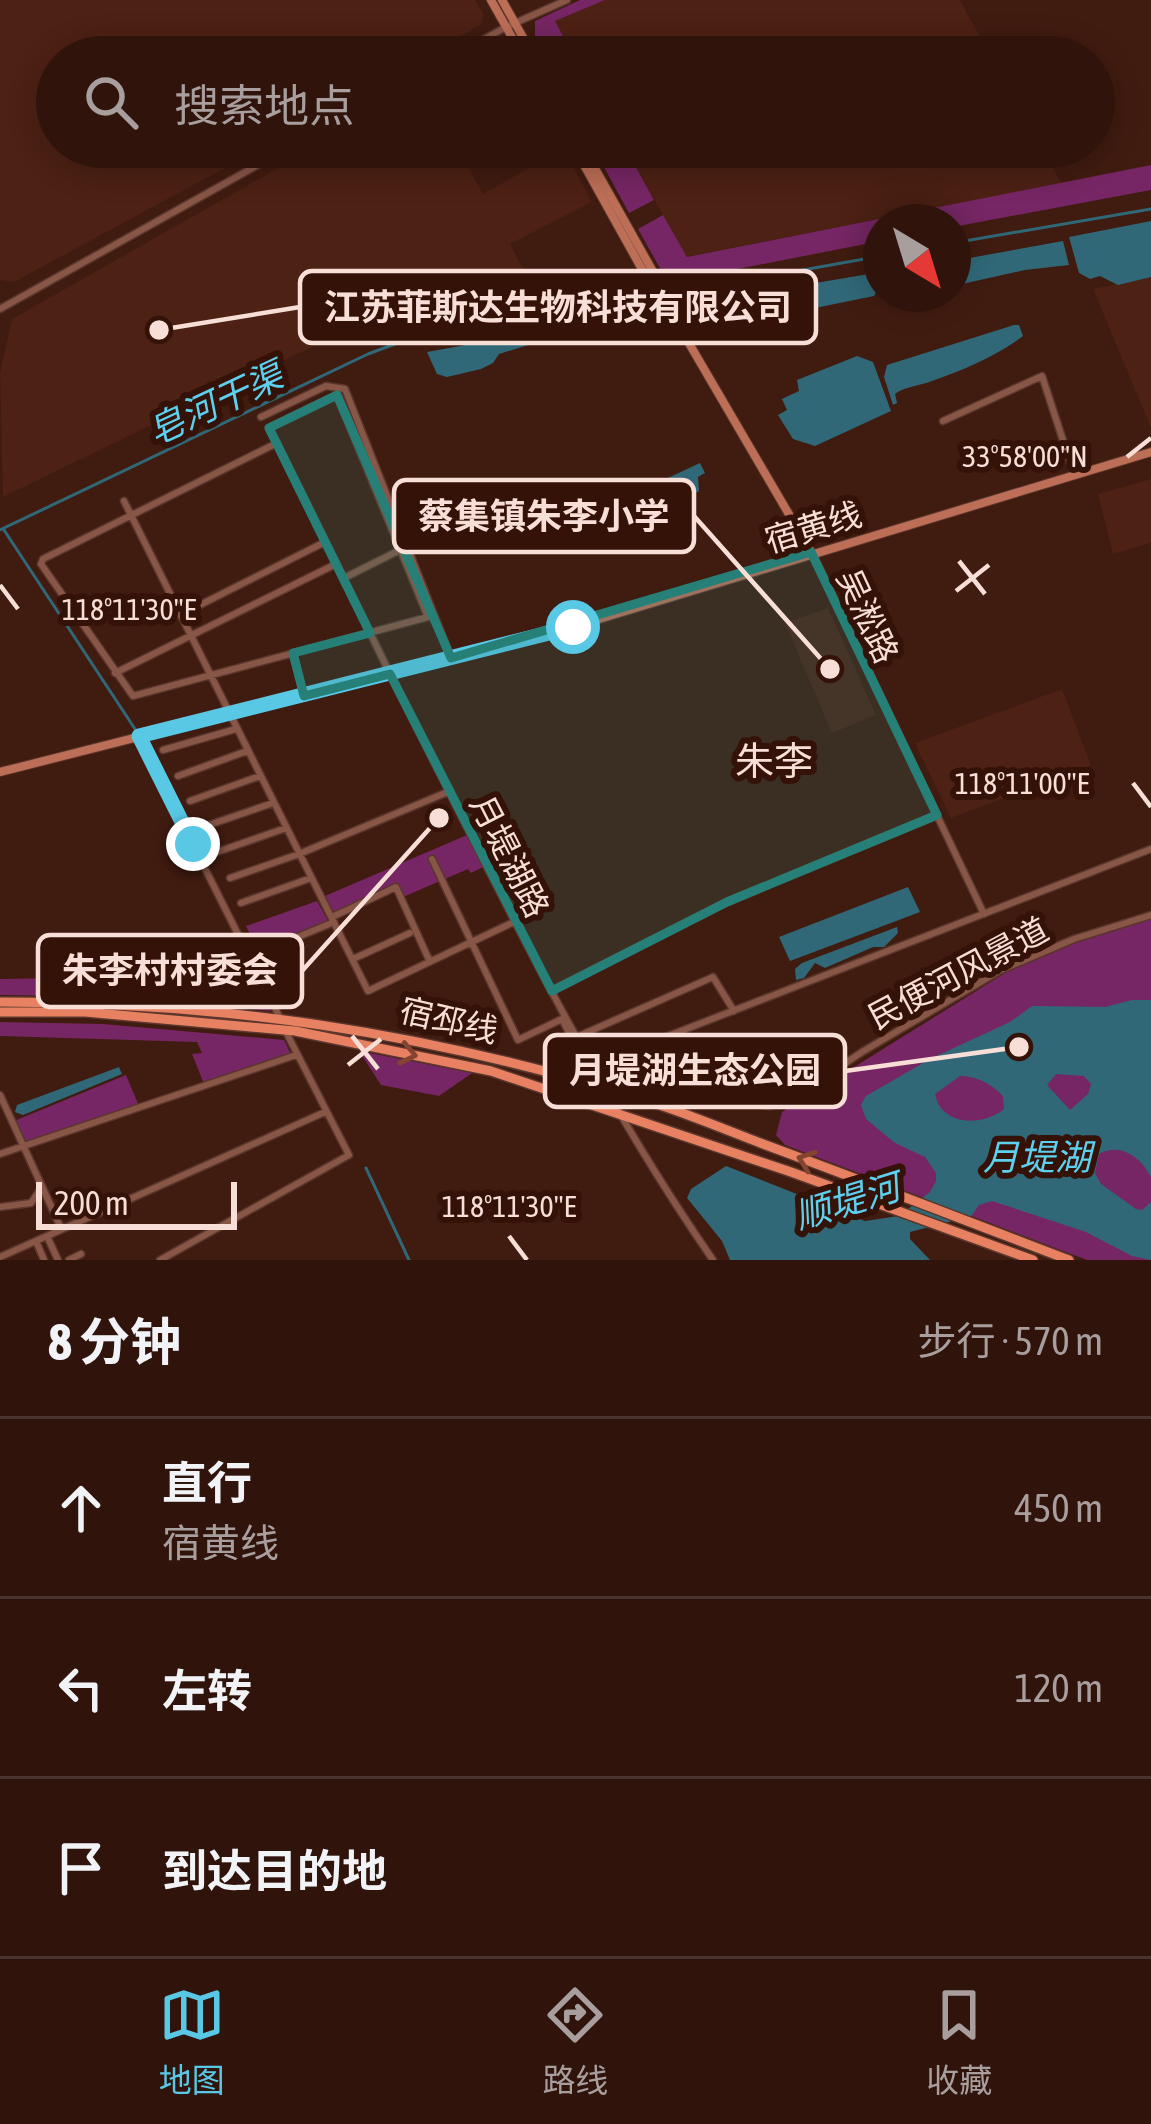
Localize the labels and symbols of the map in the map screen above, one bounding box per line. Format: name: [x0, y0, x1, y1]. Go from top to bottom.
north arrow: [863, 204, 971, 312]
callout: 江苏菲斯达生物科技有限公司: [300, 271, 816, 343]
text: 江苏菲斯达生物科技有限公司: [324, 286, 792, 328]
water label: 皂河干渠: [141, 351, 294, 452]
text: 33°58'00"N: [962, 439, 1088, 473]
callout: 蔡集镇朱李小学: [394, 480, 694, 552]
street label: 宿黄线: [760, 494, 866, 560]
text: 蔡集镇朱李小学: [418, 495, 670, 537]
street label: 吴淞路: [830, 563, 906, 669]
text: 118°11'30"E: [62, 592, 196, 626]
route start: [546, 600, 600, 654]
district label: 朱李: [735, 739, 813, 783]
text: 118°11'00"E: [955, 766, 1089, 800]
street label: 月堤湖路: [463, 789, 557, 923]
route end: [166, 817, 220, 871]
street label: 民便河风景道: [862, 910, 1054, 1036]
callout: 朱李村村委会: [38, 935, 302, 1007]
text: 朱李村村委会: [62, 949, 278, 991]
street label: 宿邳线: [396, 990, 502, 1050]
callout: 月堤湖生态公园: [545, 1035, 845, 1107]
one-way arrow: [397, 1040, 417, 1066]
text: 月堤湖生态公园: [569, 1049, 821, 1091]
water label: 月堤湖: [983, 1136, 1096, 1178]
one-way arrow: [797, 1149, 818, 1174]
water label: 顺堤河: [789, 1163, 911, 1237]
scale bar: [36, 1176, 237, 1229]
text: 118°11'30"E: [442, 1189, 576, 1223]

